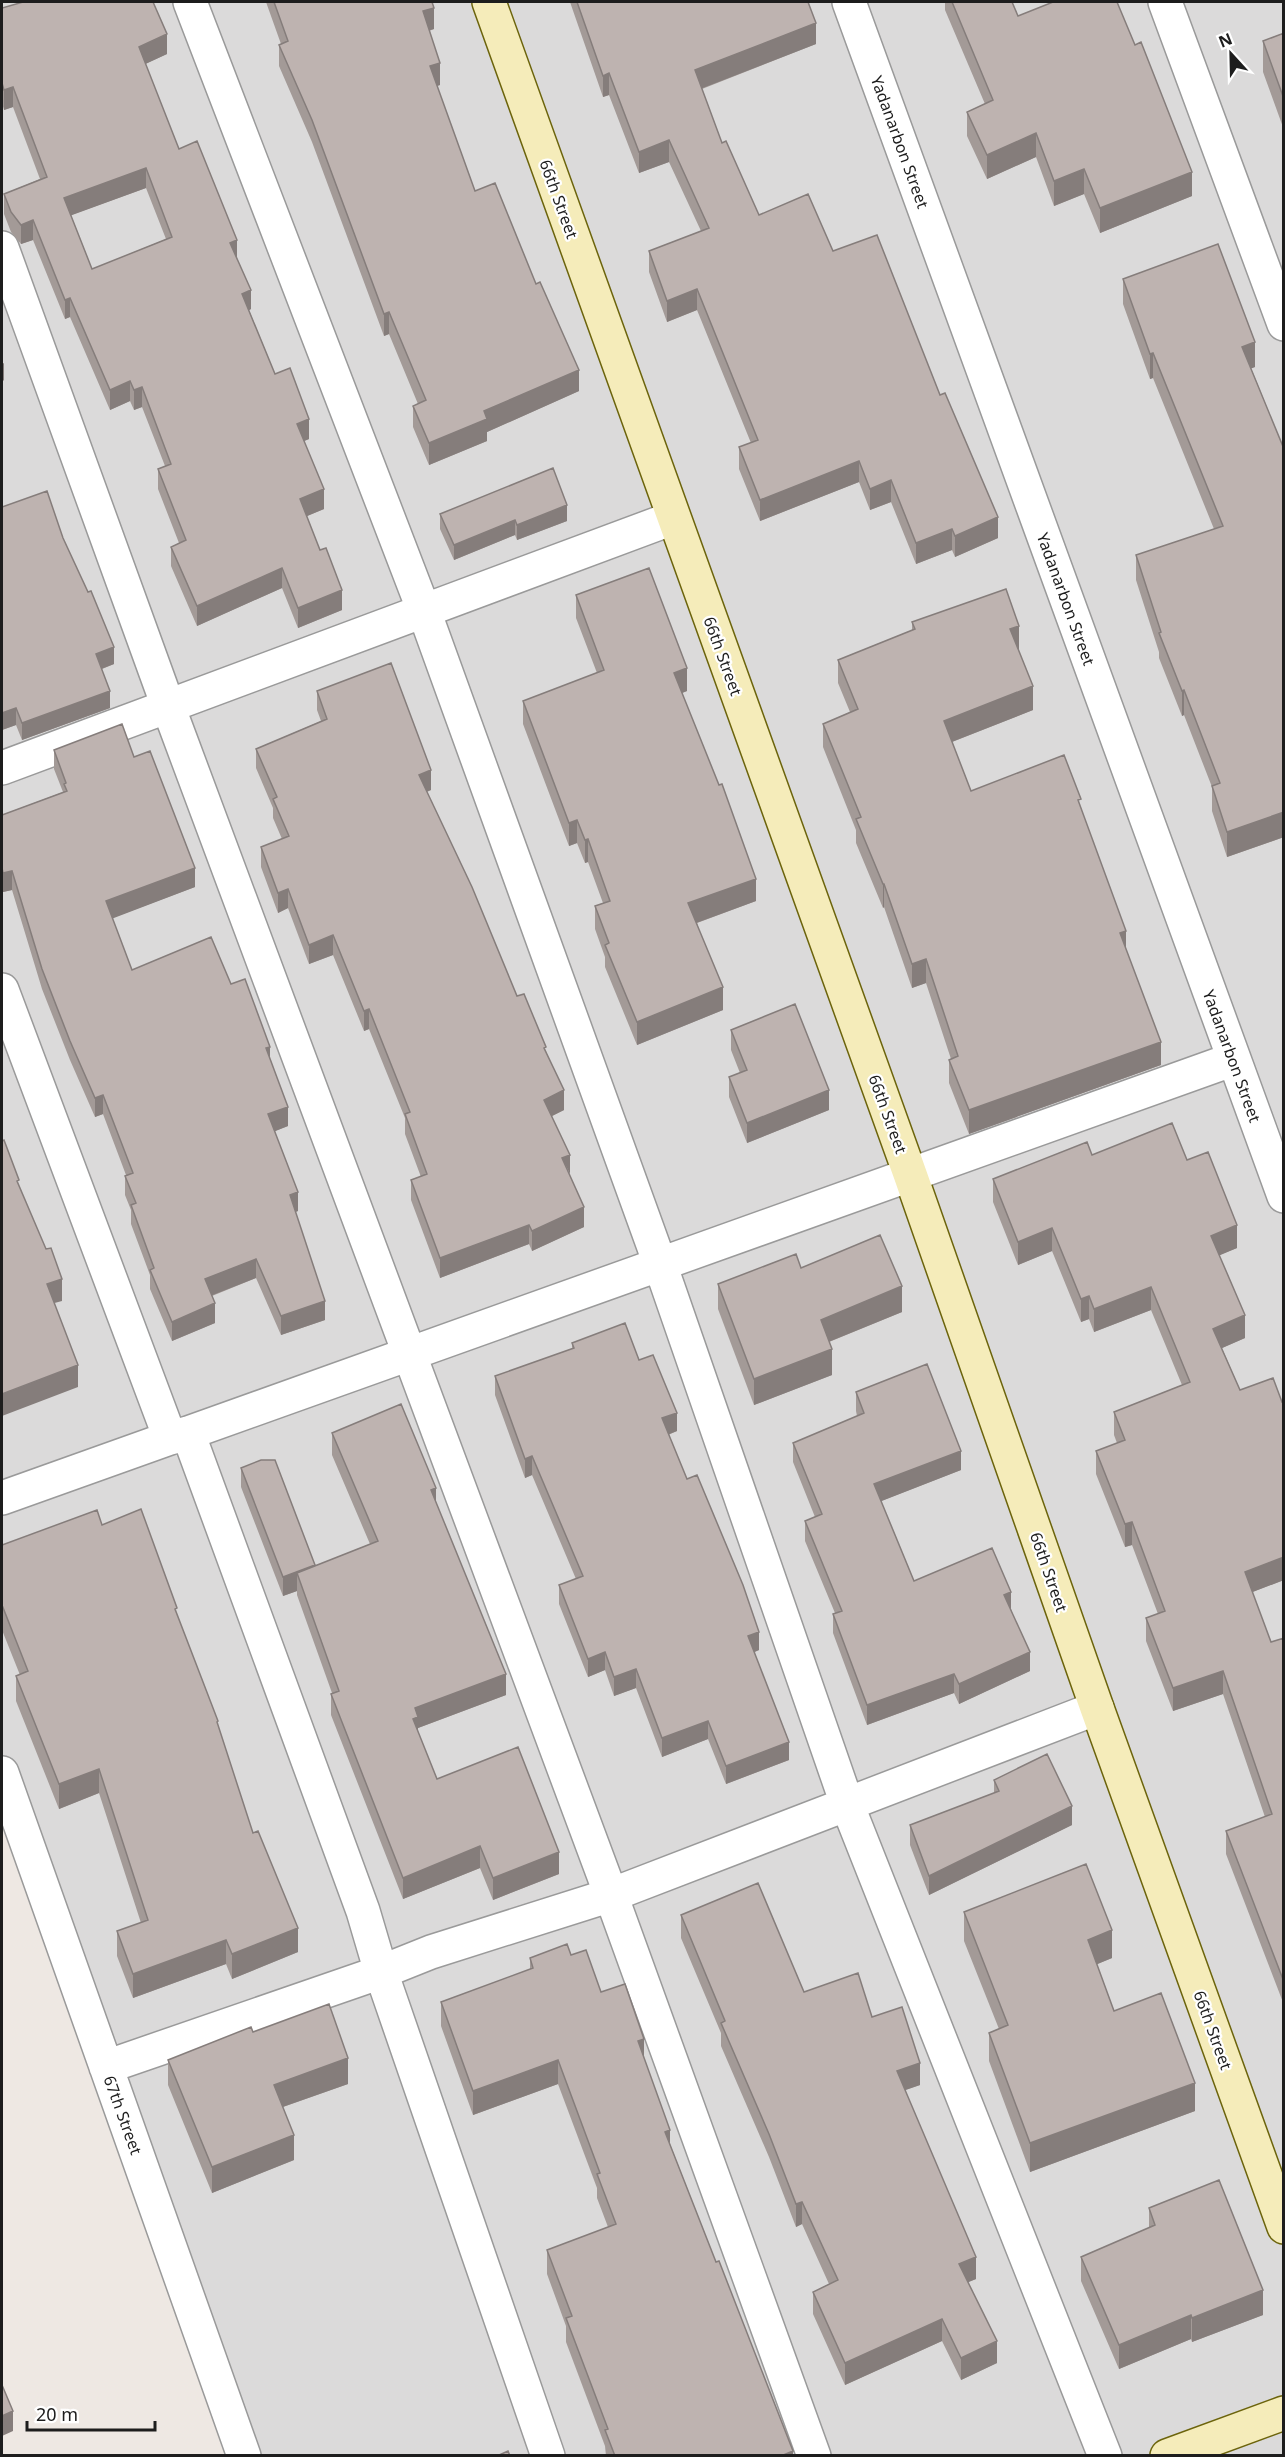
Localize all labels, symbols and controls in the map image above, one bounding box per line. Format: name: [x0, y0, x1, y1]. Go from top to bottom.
north arrow: [1201, 24, 1261, 84]
text: N: [1215, 27, 1236, 53]
street label: Yadanarbon Street: [866, 73, 934, 212]
street label: 66th Street: [535, 156, 584, 242]
street label: Yadanarbon Street: [1032, 530, 1100, 669]
street label: 66th Street: [699, 613, 748, 699]
street label: Yadanarbon Street: [1198, 987, 1266, 1126]
street label: 66th Street: [864, 1071, 913, 1157]
street label: 66th Street: [1025, 1529, 1073, 1615]
street label: 66th Street: [1189, 1987, 1238, 2073]
street label: 67th Street: [99, 2072, 148, 2158]
scale bar: [27, 2394, 154, 2432]
text: 20 m: [36, 2402, 78, 2426]

